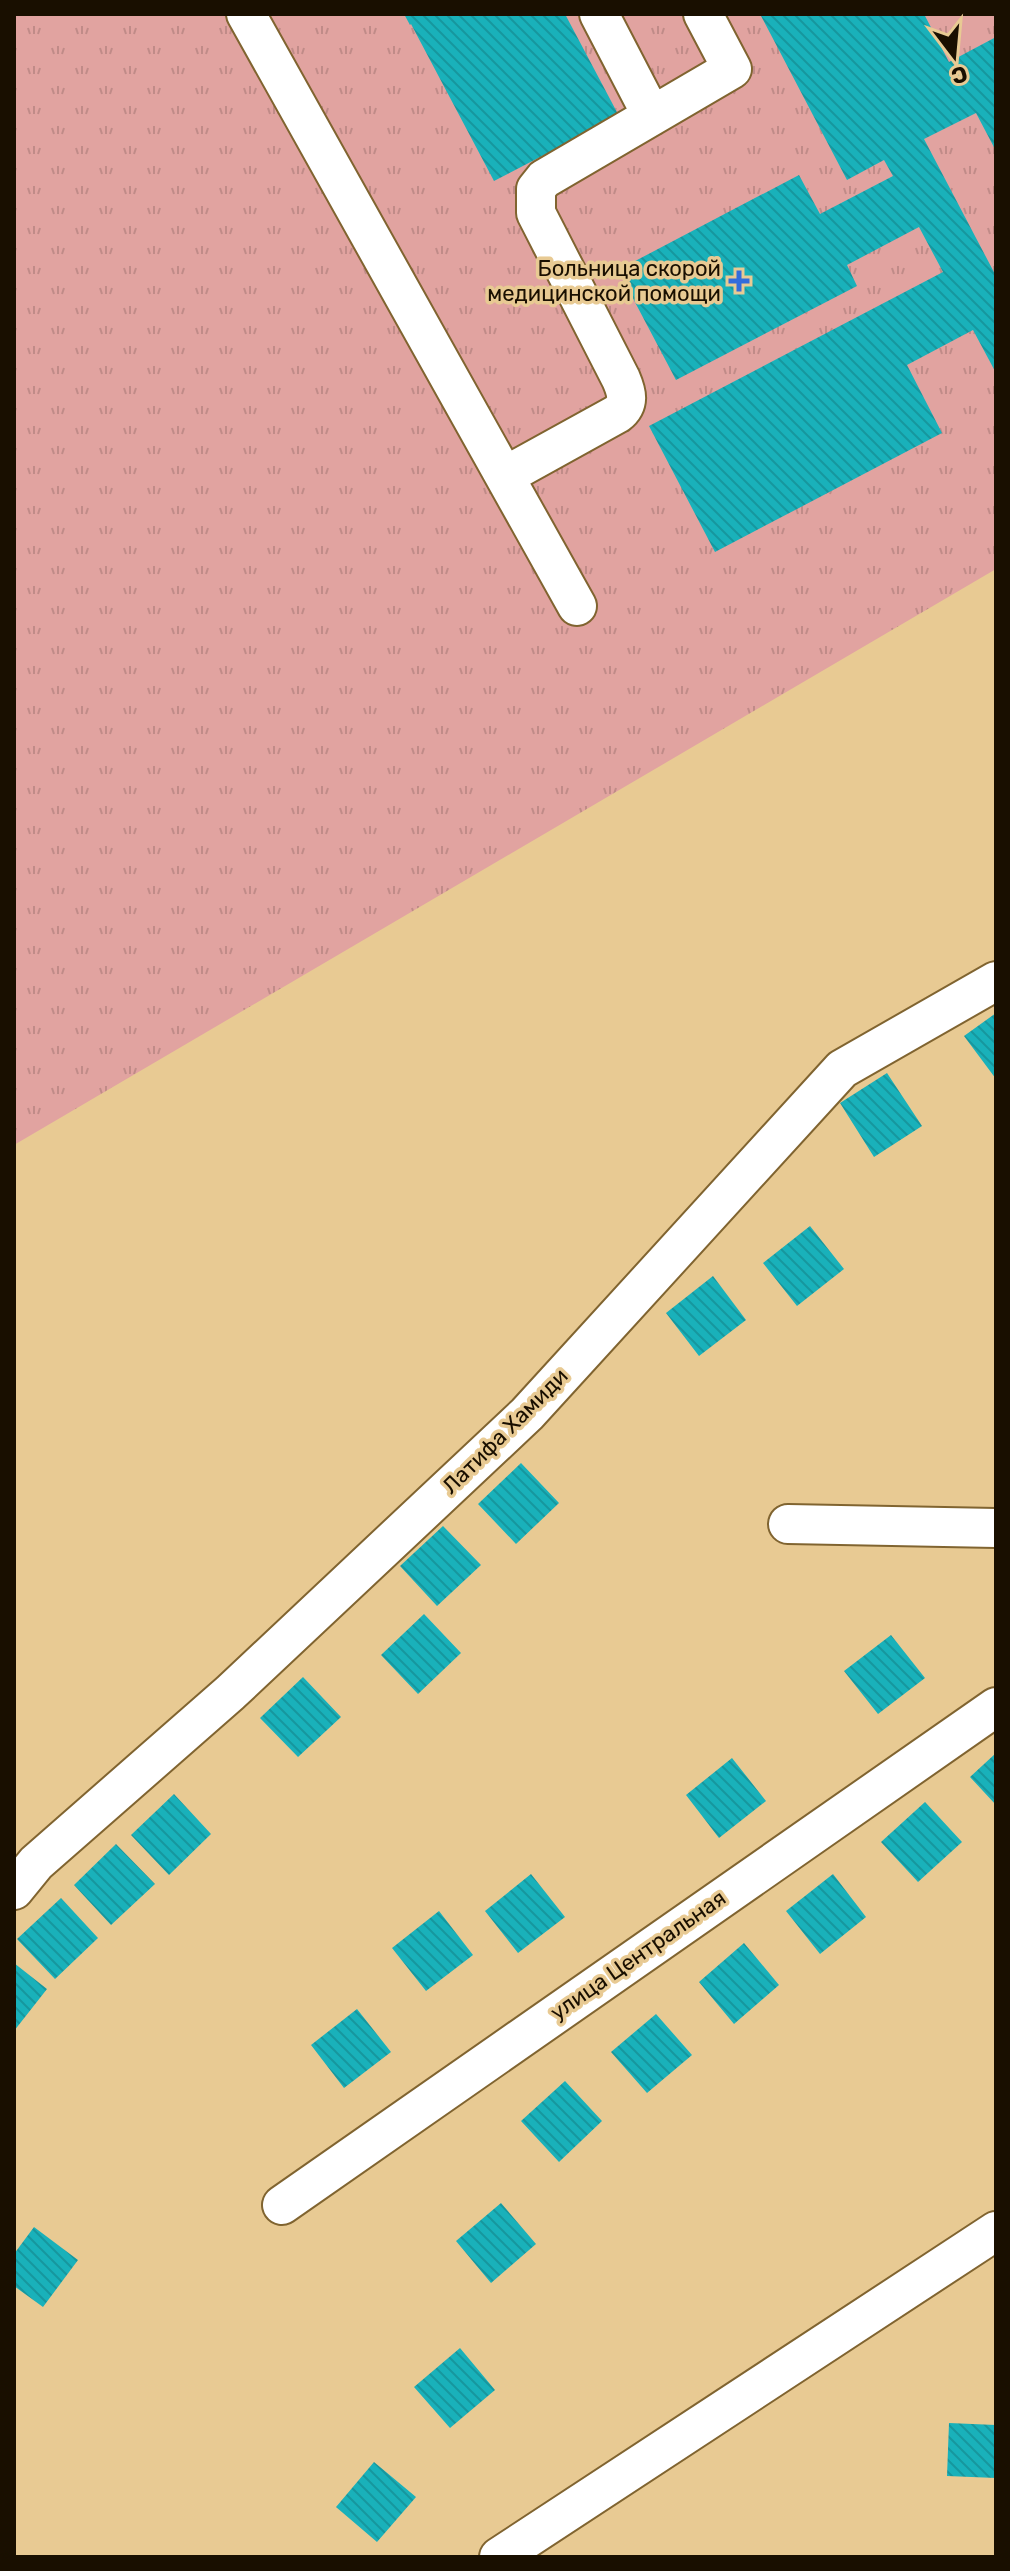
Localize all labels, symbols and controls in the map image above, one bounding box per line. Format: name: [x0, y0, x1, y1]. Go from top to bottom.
north arrow: [914, 16, 994, 96]
text: С: [948, 60, 971, 90]
place label: Больница скорой медицинской помощи: [487, 255, 721, 307]
marker: Больница скорой медицинской помощи: [728, 270, 750, 292]
street label: Латифа Хамиди: [437, 1363, 573, 1499]
street label: улица Центральная: [545, 1884, 731, 2026]

